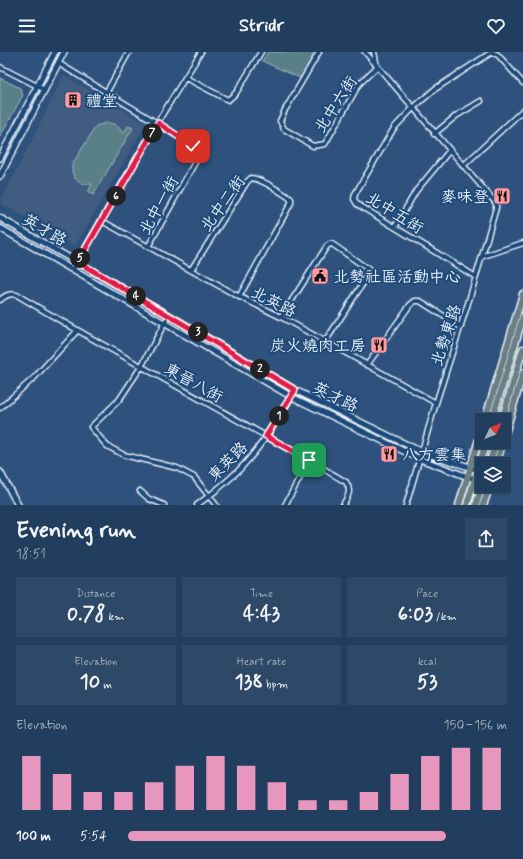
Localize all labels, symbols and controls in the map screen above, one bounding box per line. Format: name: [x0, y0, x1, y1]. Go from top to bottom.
text: Stridr: [239, 14, 284, 38]
icon: menu: [16, 15, 38, 37]
icon: heart: [485, 15, 507, 37]
street label: 北中六街: [310, 72, 362, 137]
building icon: 禮堂: [63, 90, 83, 110]
place label: 禮堂: [86, 91, 118, 112]
pin: 7: [142, 123, 162, 143]
text: 7: [149, 126, 155, 140]
pin: [176, 129, 210, 163]
icon: check: [182, 135, 204, 157]
street label: 北中二街: [196, 172, 251, 236]
street label: 北中一街: [135, 173, 184, 239]
pin: 6: [106, 186, 126, 206]
restaurant icon: 麥味登: [492, 186, 512, 206]
street label: 北中五街: [361, 187, 427, 239]
place label: 麥味登: [441, 187, 489, 208]
text: 6: [113, 189, 119, 203]
street label: 英才路: [18, 209, 70, 251]
pin: 5: [70, 248, 90, 268]
text: 5: [77, 251, 83, 265]
public building icon: 北勢社區活動中心: [310, 266, 330, 286]
place label: 北勢社區活動中心: [333, 267, 461, 288]
street label: 北英路: [247, 282, 299, 323]
pin: 4: [126, 286, 146, 306]
text: 4: [133, 289, 139, 303]
street label: 北勢東路: [427, 302, 466, 369]
pin: 3: [188, 322, 208, 342]
text: 3: [196, 325, 200, 339]
restaurant icon: 炭火燒肉工房: [369, 335, 389, 355]
place label: 炭火燒肉工房: [270, 336, 366, 357]
street label: 東晉八街: [160, 359, 226, 408]
pin: 2: [250, 359, 270, 379]
text: 2: [257, 362, 263, 376]
street label: 英才路: [309, 377, 362, 417]
pin: 1: [269, 406, 289, 426]
text: 1: [277, 409, 281, 423]
north arrow: [475, 413, 511, 449]
map controls: [475, 413, 511, 493]
street label: 東英路: [204, 438, 252, 486]
pin: [292, 443, 326, 477]
restaurant icon: 八方雲集: [379, 444, 399, 464]
place label: 八方雲集: [402, 445, 466, 466]
icon: arrive: [298, 449, 320, 471]
button: layers: [475, 457, 511, 493]
text: Evening run: [16, 517, 136, 545]
button: share: [465, 518, 507, 560]
text: 18:51: [16, 546, 46, 563]
text: Distance: [76, 587, 115, 601]
text: Time: [250, 587, 273, 601]
text: Pace: [416, 587, 438, 601]
text: 0.78: [67, 601, 106, 628]
text: 4:43: [243, 601, 280, 628]
text: 6:03: [398, 601, 433, 628]
text: km: [106, 610, 125, 624]
text: /km: [433, 610, 457, 624]
text: Elevation: [74, 655, 117, 669]
text: Heart rate: [237, 655, 286, 669]
text: kcal: [418, 655, 436, 669]
text: 10: [80, 669, 100, 696]
text: 138: [235, 669, 263, 696]
text: 53: [417, 669, 437, 696]
text: m: [100, 678, 112, 692]
text: bpm: [263, 678, 288, 692]
text: Elevation: [16, 717, 67, 734]
text: 150–156 m: [444, 717, 507, 734]
text: 100 m: [16, 828, 51, 845]
text: 5:54: [80, 828, 107, 845]

